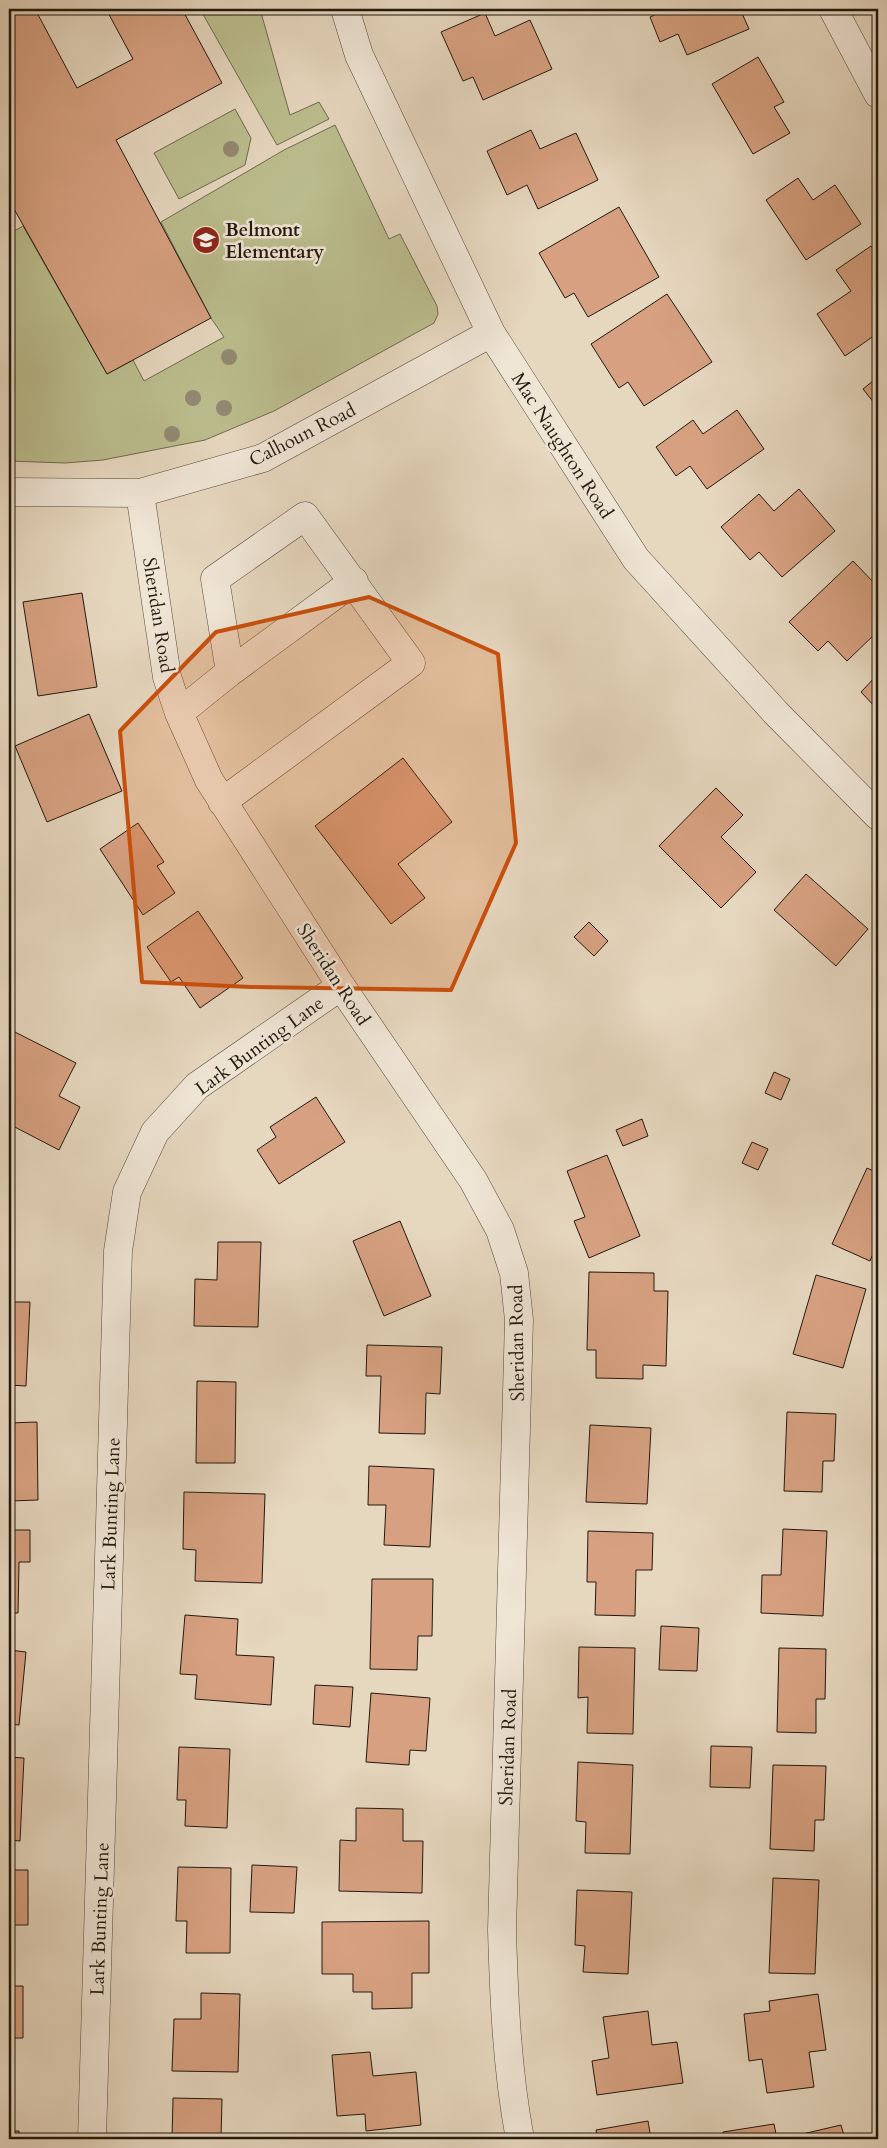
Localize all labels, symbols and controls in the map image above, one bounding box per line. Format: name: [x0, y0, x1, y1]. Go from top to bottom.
place label: Belmont Elementary: [225, 217, 324, 265]
school or university icon: Belmont Elementary: [191, 225, 221, 255]
street label: Mac Naughton Road: [505, 367, 619, 524]
street label: Calhoun Road: [245, 397, 360, 473]
street label: Sheridan Road: [136, 555, 180, 675]
street label: Sheridan Road: [290, 918, 376, 1031]
street label: Lark Bunting Lane: [190, 990, 329, 1101]
street label: Sheridan Road: [503, 1284, 531, 1402]
street label: Lark Bunting Lane: [95, 1437, 127, 1591]
street label: Sheridan Road: [493, 1688, 523, 1806]
street label: Lark Bunting Lane: [84, 1842, 116, 1996]

